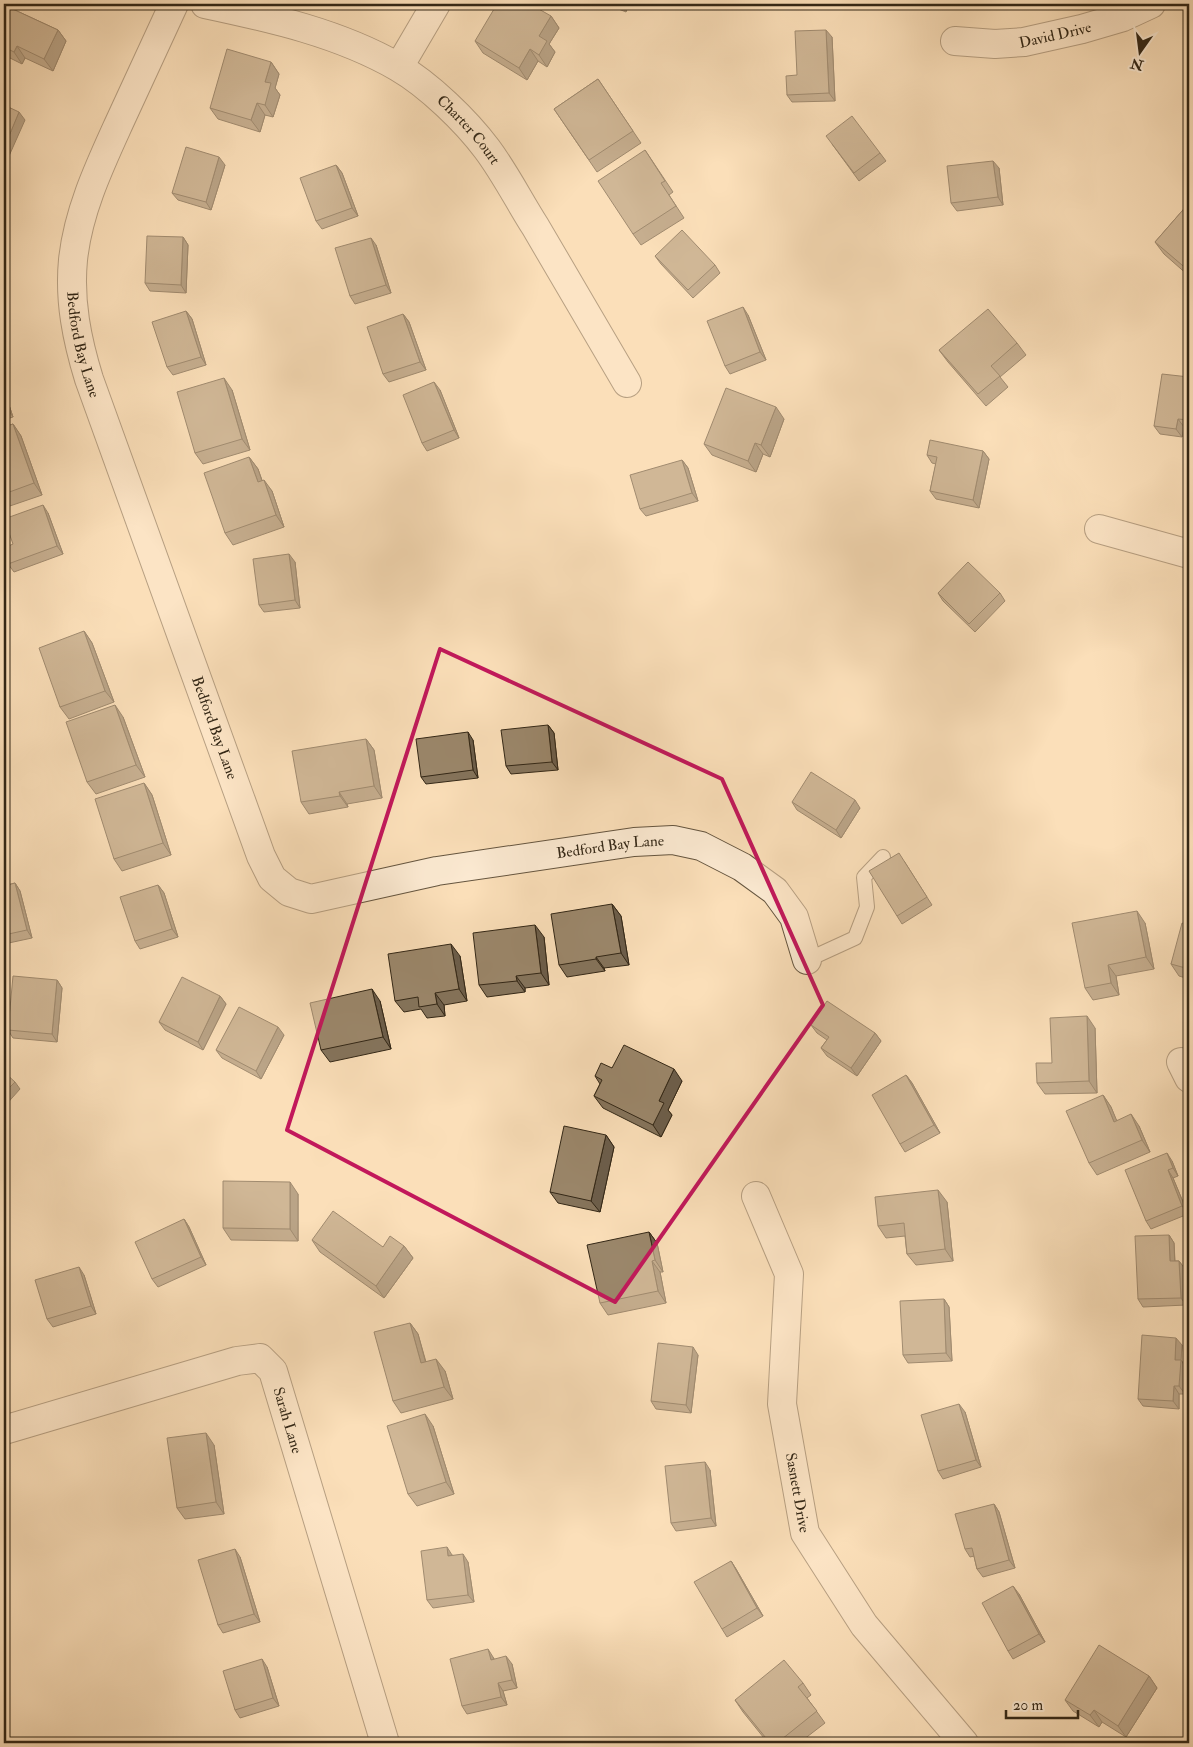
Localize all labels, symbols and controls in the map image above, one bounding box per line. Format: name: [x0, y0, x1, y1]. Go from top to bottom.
street label: David Drive: [1017, 18, 1094, 53]
north arrow: [1116, 28, 1166, 78]
text: N: [1128, 54, 1146, 74]
street label: Charter Court: [433, 91, 504, 169]
street label: Bedford Bay Lane: [62, 291, 104, 400]
street label: Bedford Bay Lane: [187, 674, 242, 782]
street label: Bedford Bay Lane: [555, 831, 665, 863]
street label: Sarah Lane: [268, 1385, 306, 1456]
street label: Sasnett Drive: [781, 1451, 814, 1534]
scale bar: [1006, 1687, 1078, 1719]
text: 20 m: [1013, 1696, 1043, 1715]

